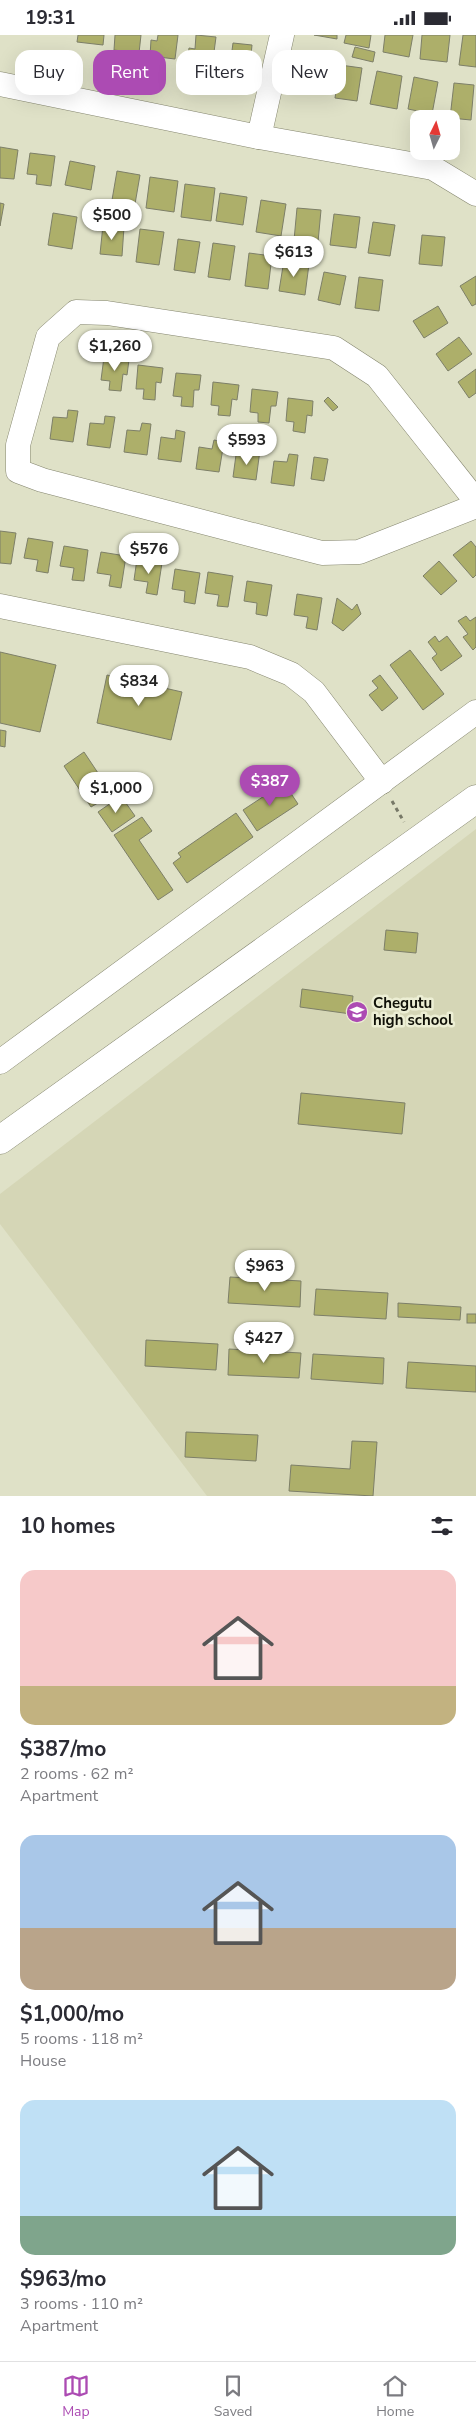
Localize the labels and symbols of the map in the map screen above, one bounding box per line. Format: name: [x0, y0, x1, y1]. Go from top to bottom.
north arrow: [410, 110, 460, 160]
pin: $500: [82, 199, 142, 241]
pin: $613: [264, 235, 324, 278]
pin: $1,260: [74, 329, 156, 372]
pin: $593: [217, 423, 277, 466]
pin: $576: [119, 533, 179, 575]
pin: $834: [109, 665, 169, 707]
pin: $387: [240, 765, 300, 807]
pin: $1,000: [75, 771, 157, 814]
place label: Chegutu high school: [373, 993, 453, 1030]
school or university icon: Chegutu high school: [345, 1000, 369, 1024]
pin: $963: [235, 1249, 295, 1292]
pin: $427: [234, 1321, 294, 1364]

